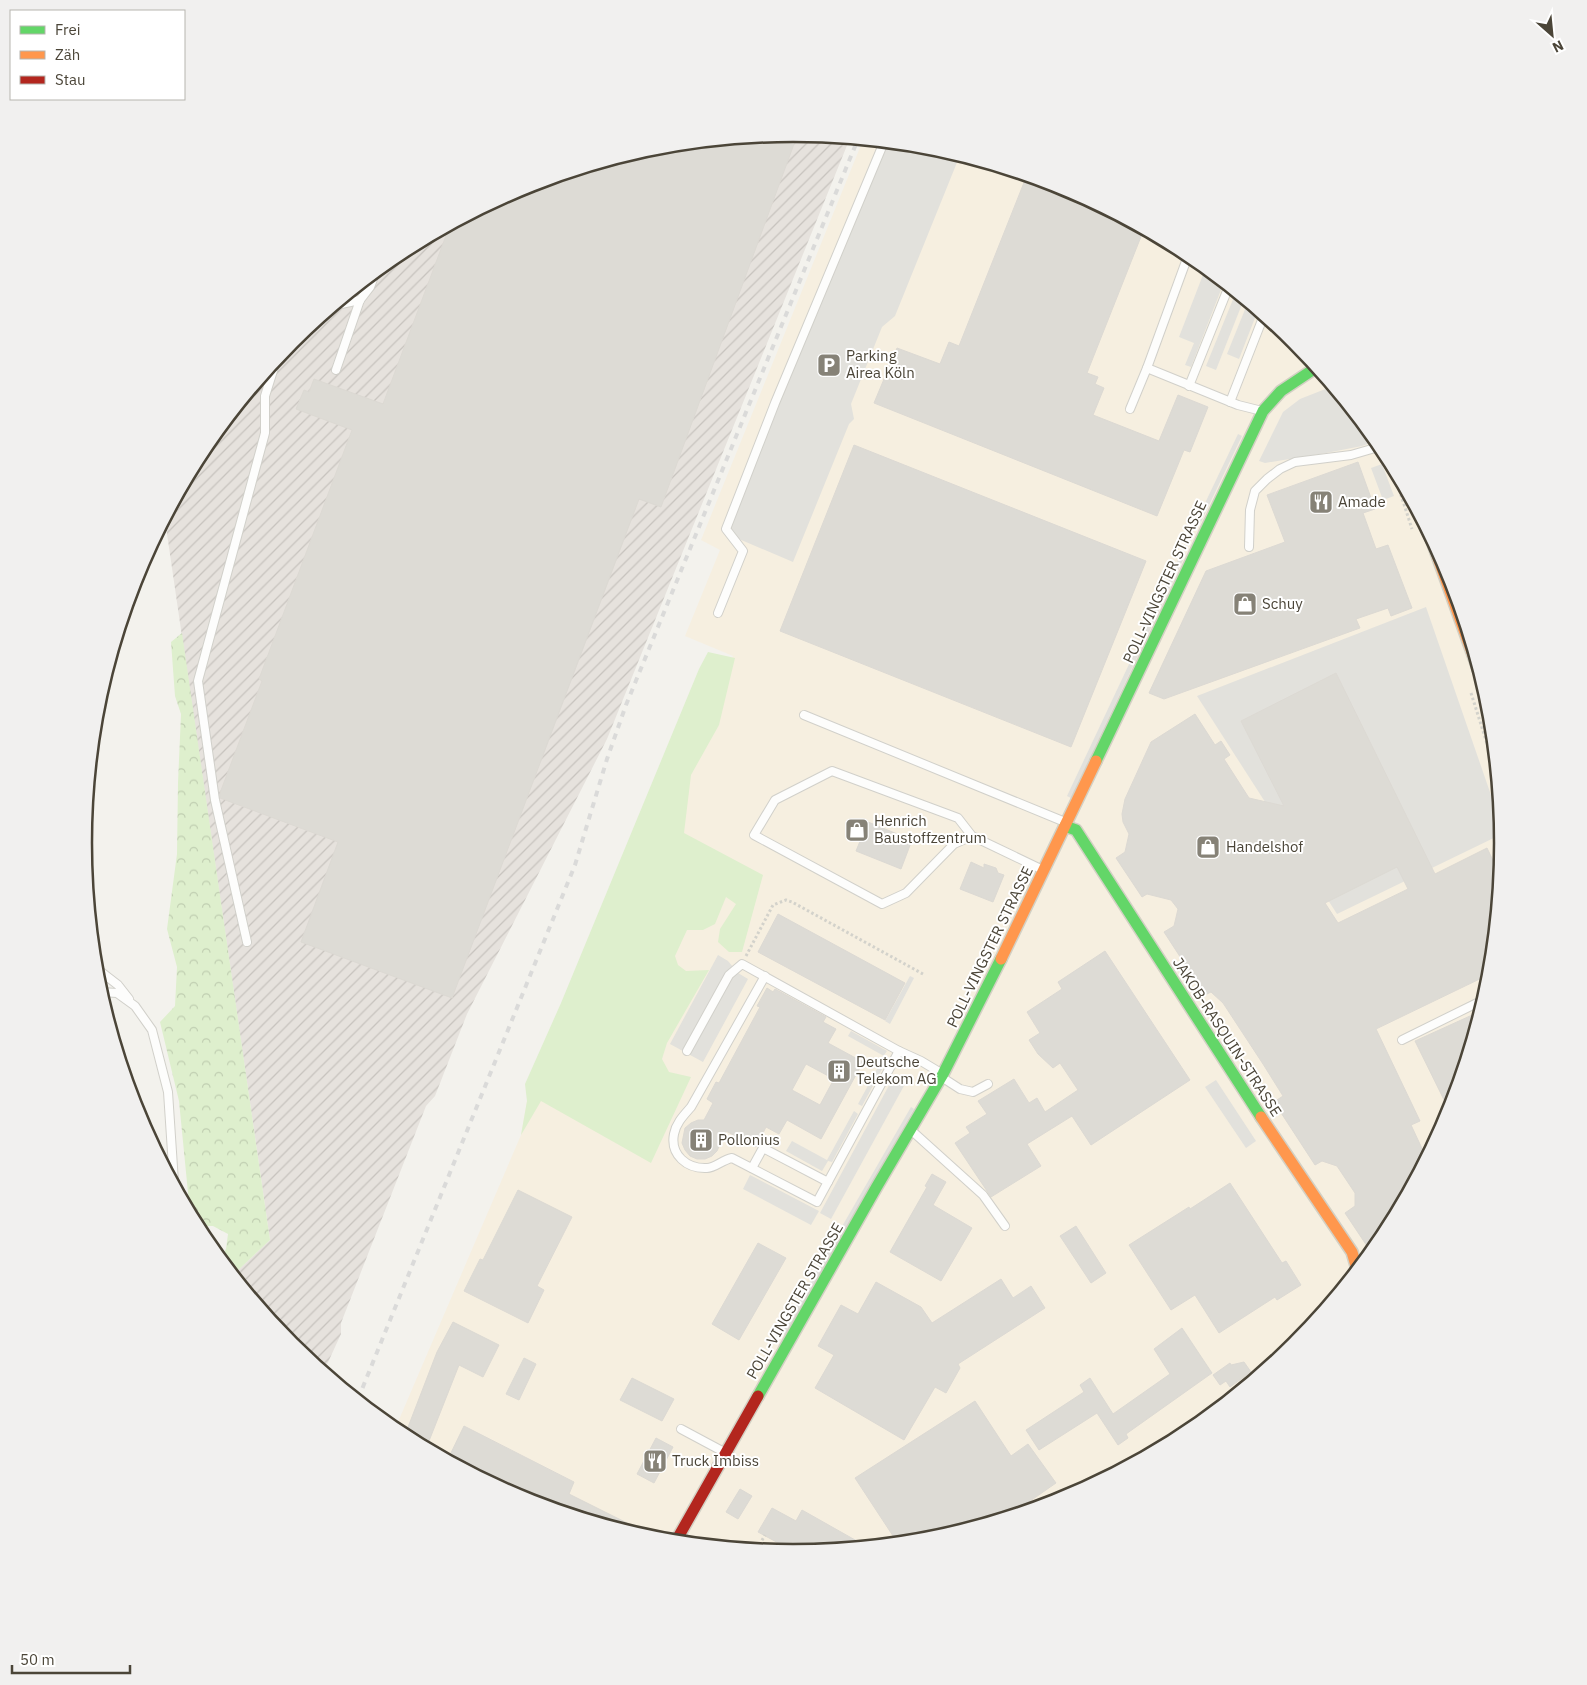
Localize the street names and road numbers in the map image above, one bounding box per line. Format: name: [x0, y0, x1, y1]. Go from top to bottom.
street label: POLL-VINGSTER STRASSE: [1118, 497, 1211, 666]
street label: POLL-VINGSTER STRASSE: [942, 863, 1037, 1031]
street label: JAKOB-RASQUIN-STRASSE: [1169, 954, 1286, 1120]
street label: POLL-VINGSTER STRASSE: [742, 1219, 847, 1382]

